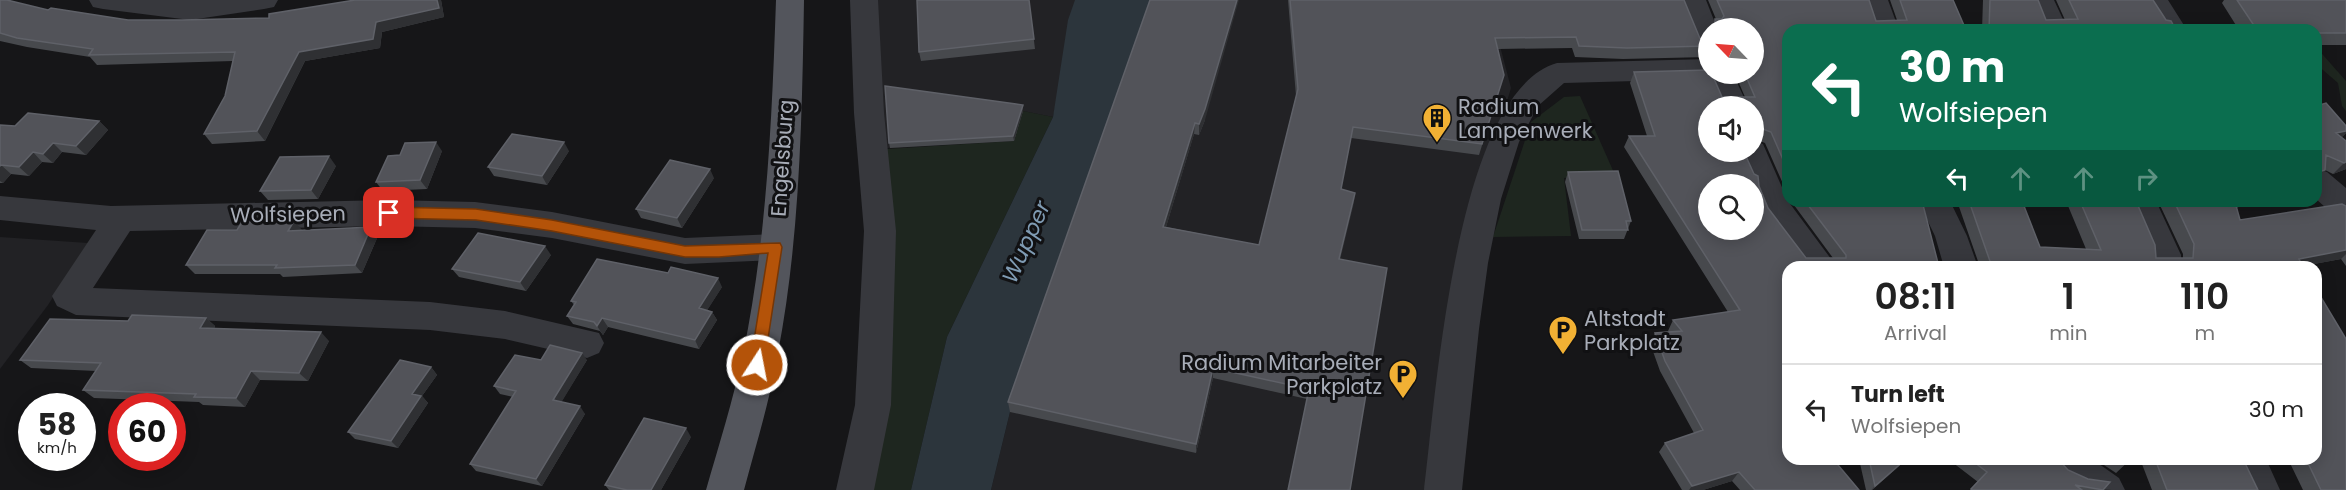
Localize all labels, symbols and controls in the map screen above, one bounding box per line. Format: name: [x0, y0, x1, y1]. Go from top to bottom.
north arrow: [1698, 18, 1764, 84]
map controls: [1698, 18, 1764, 240]
text: 30 m: [1899, 38, 2005, 97]
icon: left: [1800, 48, 1878, 126]
place label: Radium Lampenwerk: [1458, 92, 1593, 145]
text: Wolfsiepen: [1899, 94, 2048, 131]
button: sound: [1698, 96, 1764, 162]
street label: Engelsburg: [763, 99, 801, 217]
building icon: Radium Lampenwerk: [1421, 102, 1453, 144]
icon: left: [1941, 162, 1974, 195]
icon: ahead: [2004, 162, 2037, 195]
icon: ahead: [2067, 162, 2100, 195]
icon: right: [2130, 162, 2163, 195]
button: search: [1698, 174, 1764, 240]
pin: [363, 187, 414, 238]
water label: Wupper: [994, 195, 1058, 288]
icon: arrive: [372, 196, 405, 229]
street label: Wolfsiepen: [230, 198, 346, 230]
text: 08:11: [1875, 271, 1957, 322]
text: 1: [2062, 271, 2075, 322]
text: 110: [2180, 271, 2229, 322]
place label: Altstadt Parkplatz: [1584, 304, 1680, 357]
parking icon: Altstadt Parkplatz: [1547, 314, 1579, 356]
text: Arrival: [1884, 319, 1947, 347]
text: min: [2049, 319, 2087, 347]
text: m: [2194, 319, 2215, 347]
position arrow: [725, 333, 789, 397]
place label: Radium Mitarbeiter Parkplatz: [1181, 348, 1382, 401]
parking icon: Radium Mitarbeiter Parkplatz: [1387, 358, 1419, 400]
text: Turn left: [1851, 379, 1945, 410]
speed limit sign: 60: [108, 393, 186, 471]
icon: left: [1800, 393, 1833, 426]
text: 30 m: [2249, 394, 2304, 425]
text: 58: [38, 403, 76, 446]
text: Wolfsiepen: [1851, 412, 1961, 440]
text: km/h: [37, 437, 77, 458]

